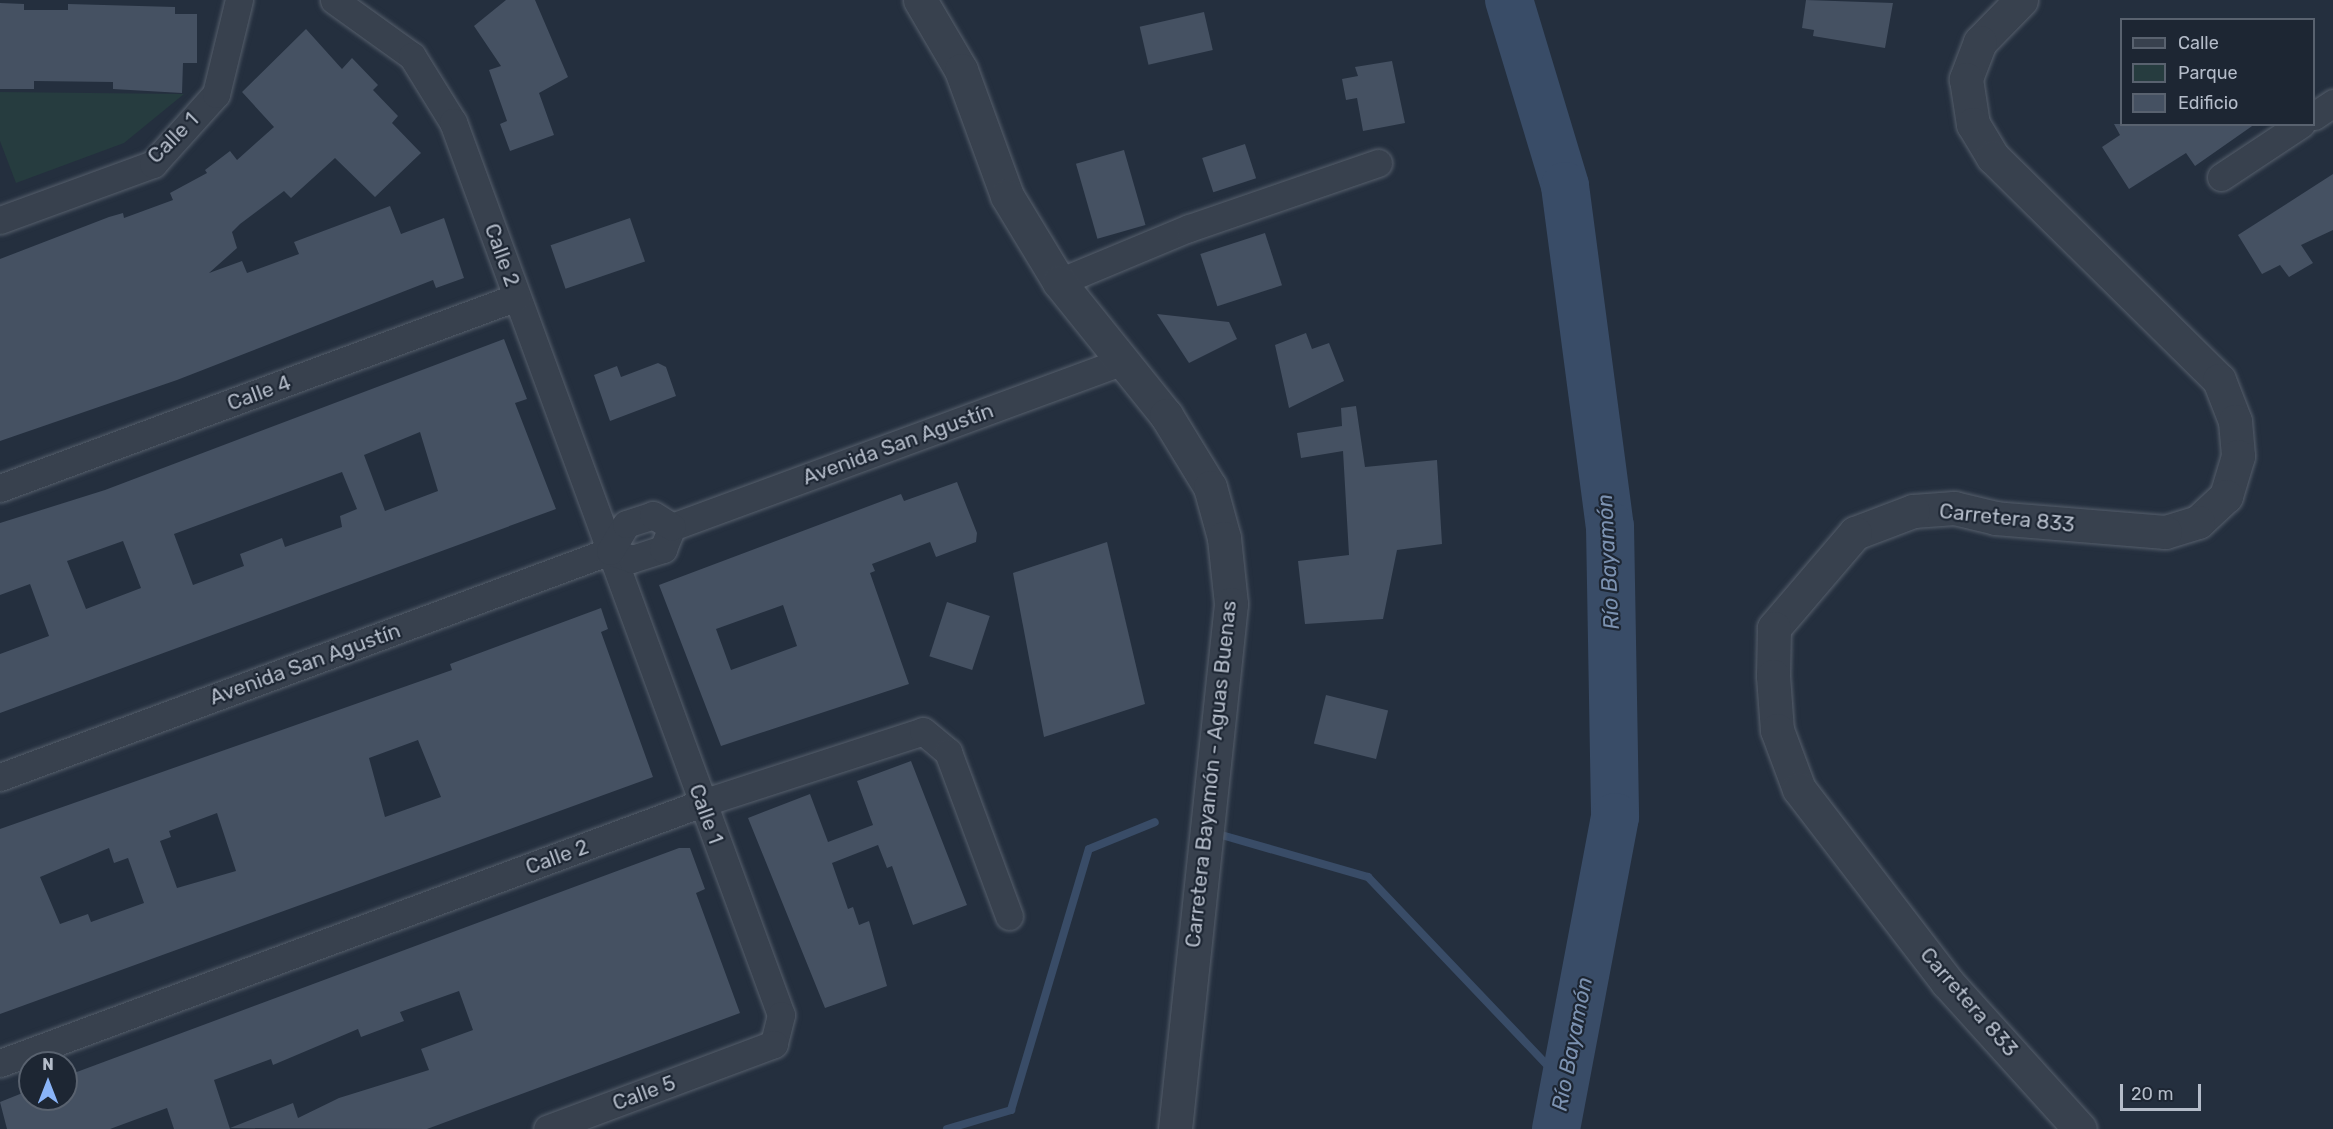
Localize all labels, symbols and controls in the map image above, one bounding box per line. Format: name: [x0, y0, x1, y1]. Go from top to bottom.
legend: [2120, 18, 2315, 126]
text: Calle: [2178, 32, 2219, 54]
text: Parque: [2178, 62, 2238, 84]
text: Edificio: [2178, 92, 2238, 114]
street label: Calle 1: [142, 107, 204, 169]
street label: Calle 2: [479, 220, 525, 290]
street label: Calle 4: [224, 370, 294, 416]
street label: Avenida San Agustín: [799, 398, 997, 490]
water label: Río Bayamón: [1591, 493, 1625, 631]
street label: Carretera 833: [1938, 498, 2076, 538]
street label: Carretera Bayamón - Aguas Buenas: [1180, 599, 1242, 949]
street label: Avenida San Agustín: [206, 618, 404, 710]
street label: Calle 1: [684, 781, 728, 847]
street label: Calle 2: [522, 834, 592, 880]
street label: Carretera 833: [1915, 942, 2023, 1062]
water label: Río Bayamón: [1546, 975, 1598, 1113]
north arrow: [18, 1051, 78, 1111]
text: N: [42, 1055, 54, 1074]
street label: Calle 5: [609, 1070, 679, 1116]
scale bar: [2123, 1072, 2204, 1110]
text: 20 m: [2131, 1083, 2173, 1105]

